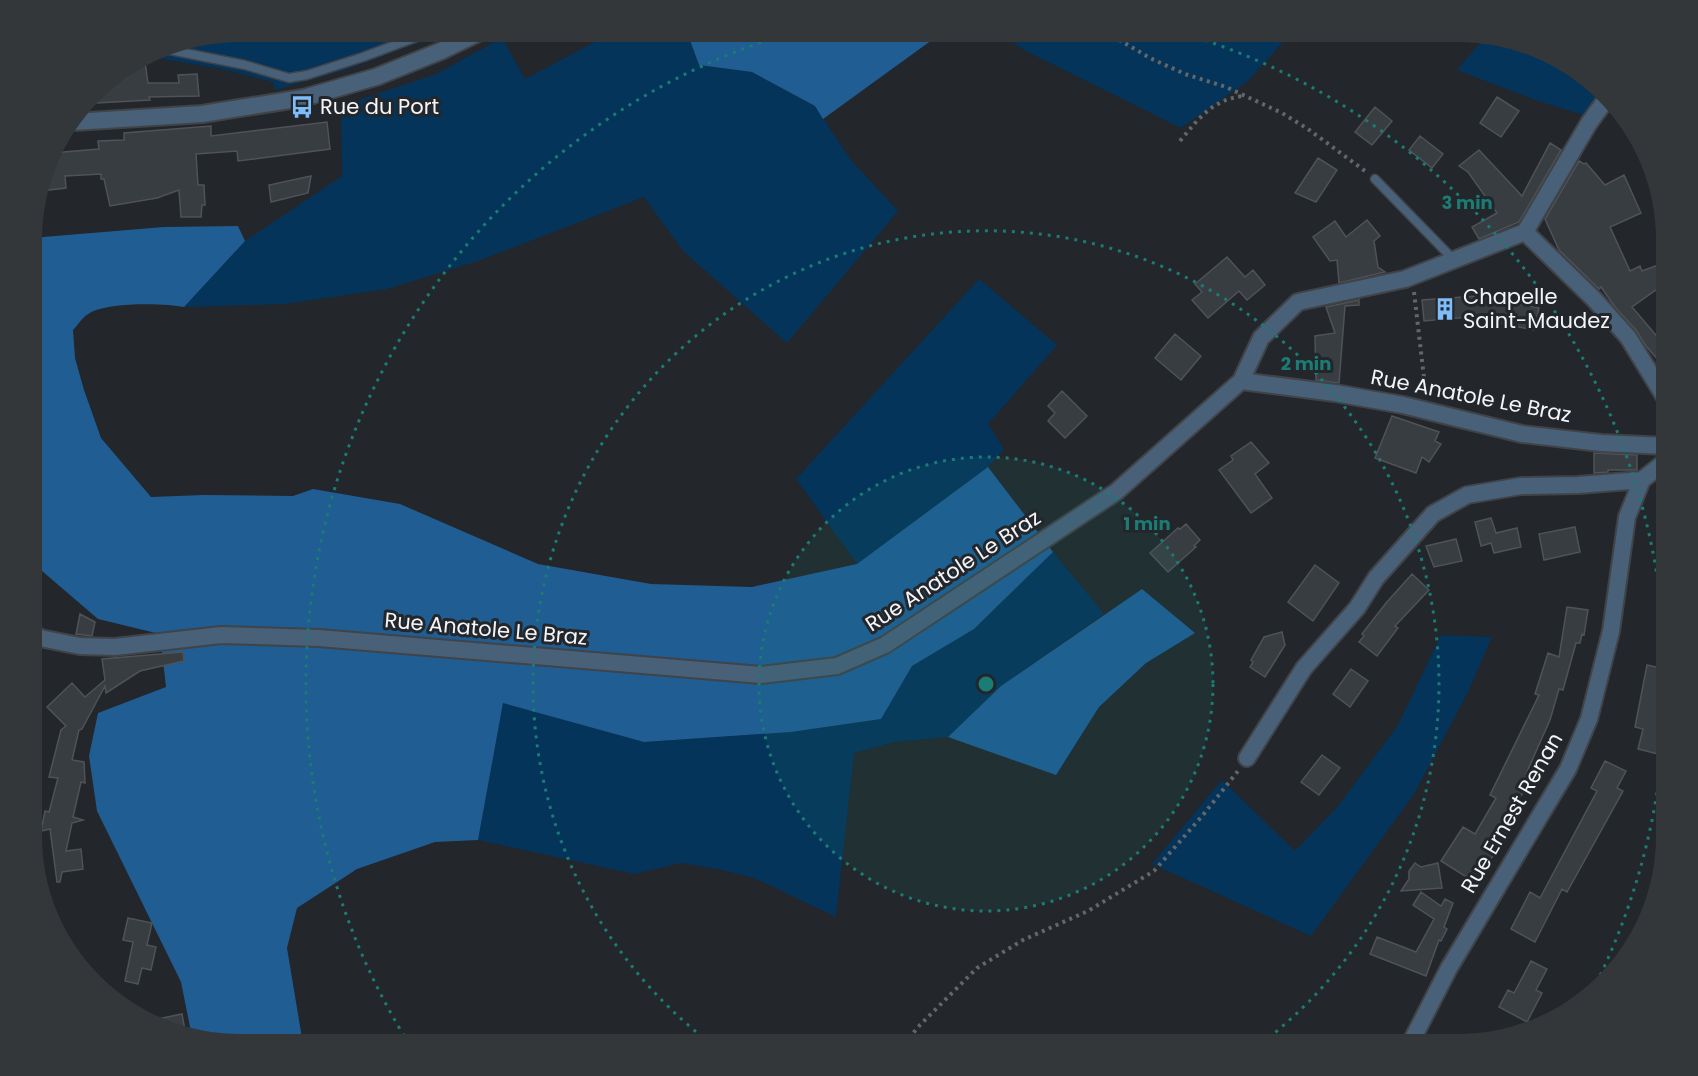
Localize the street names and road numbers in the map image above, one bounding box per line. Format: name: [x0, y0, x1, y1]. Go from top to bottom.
street label: Rue Anatole Le Braz: [1368, 362, 1574, 429]
street label: Rue Anatole Le Braz: [859, 503, 1046, 638]
street label: Rue Anatole Le Braz: [383, 605, 589, 652]
street label: Rue Ernest Renan: [1454, 727, 1569, 898]

